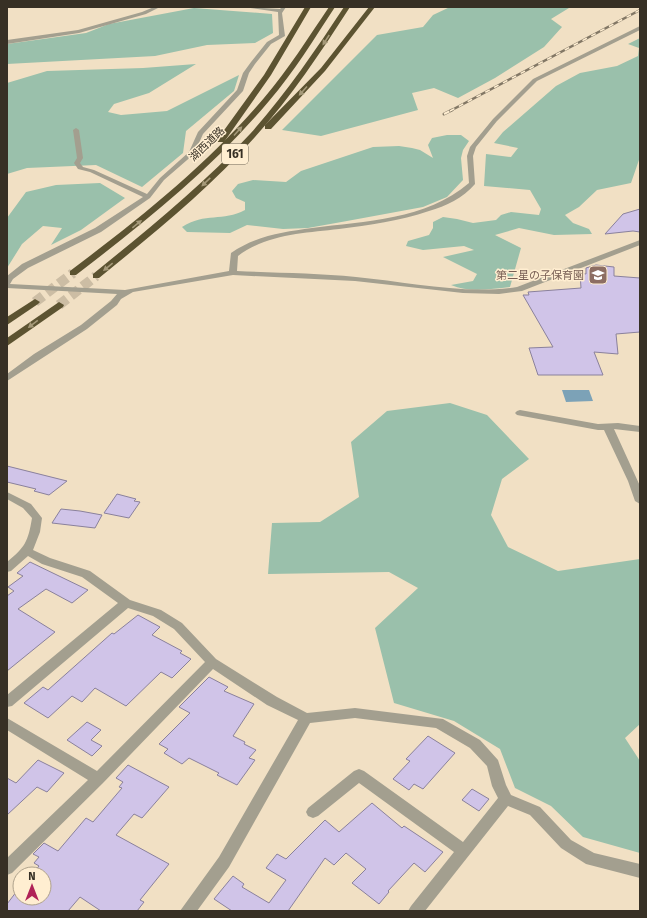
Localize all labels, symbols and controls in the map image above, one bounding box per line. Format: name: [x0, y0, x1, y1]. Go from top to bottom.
one-way arrow: [322, 35, 330, 45]
one-way arrow: [299, 87, 308, 96]
street label: 湖西道路: [187, 124, 227, 164]
one-way arrow: [233, 126, 242, 137]
road number: 161: [222, 144, 248, 164]
one-way arrow: [201, 177, 211, 186]
one-way arrow: [132, 220, 143, 228]
one-way arrow: [103, 262, 113, 271]
school or university icon: 第二星の子保育園: [587, 264, 609, 286]
place label: 第二星の子保育園: [496, 269, 584, 282]
one-way arrow: [28, 320, 38, 328]
north arrow: [12, 866, 52, 906]
text: N: [28, 870, 36, 883]

